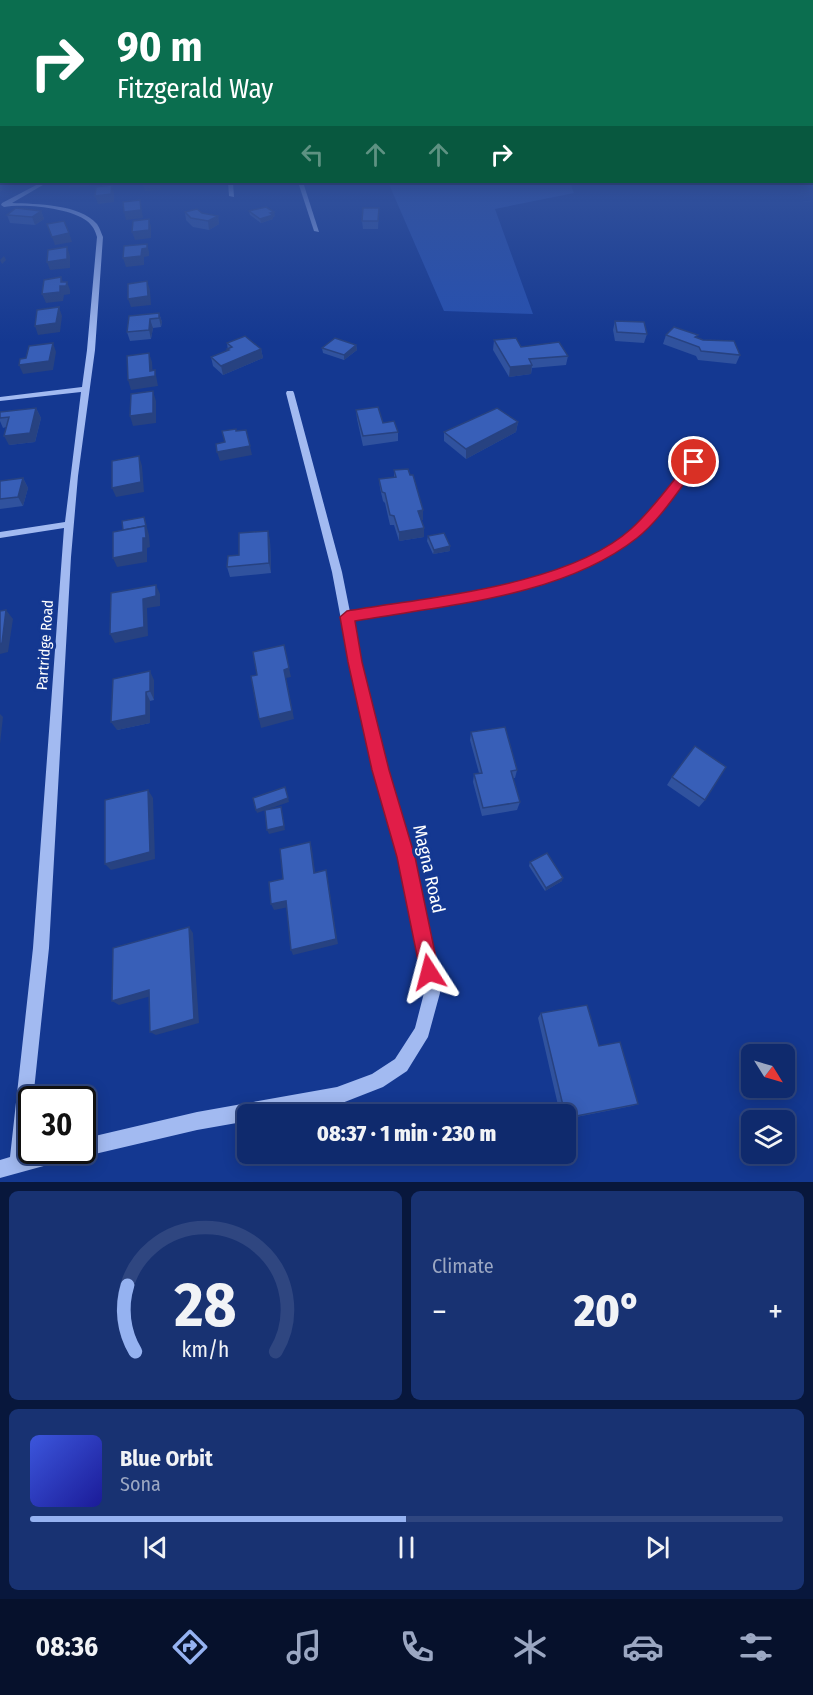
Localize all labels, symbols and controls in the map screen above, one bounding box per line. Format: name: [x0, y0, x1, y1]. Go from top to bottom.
text: 90 m: [117, 22, 202, 72]
icon: right: [18, 24, 96, 102]
text: Fitzgerald Way: [117, 73, 273, 105]
icon: left: [296, 138, 329, 171]
icon: ahead: [359, 138, 392, 171]
icon: ahead: [422, 138, 455, 171]
icon: right: [485, 138, 518, 171]
pin: [668, 436, 719, 487]
icon: arrive: [677, 445, 710, 478]
street label: Partridge Road: [33, 599, 57, 691]
street label: Magna Road: [408, 823, 450, 915]
position arrow: [397, 940, 461, 1004]
north arrow: [741, 1044, 795, 1098]
map controls: [741, 1044, 795, 1164]
speed limit sign: 30: [18, 1086, 96, 1164]
button: layers: [741, 1110, 795, 1164]
text: 08:37 · 1 min · 230 m: [317, 1120, 496, 1147]
text: Climate: [432, 1254, 494, 1278]
text: 28: [174, 1268, 236, 1343]
text: 20°: [574, 1284, 641, 1338]
text: −: [432, 1292, 447, 1332]
text: +: [768, 1292, 783, 1332]
text: km/h: [182, 1338, 229, 1364]
text: Blue Orbit: [120, 1445, 213, 1472]
text: Sona: [120, 1472, 161, 1496]
icon: previous: [139, 1531, 172, 1564]
icon: pause: [390, 1531, 423, 1564]
icon: next: [641, 1531, 674, 1564]
icon: directions: [169, 1626, 211, 1668]
icon: music: [283, 1626, 325, 1668]
icon: phone: [396, 1626, 438, 1668]
icon: climate: [509, 1626, 551, 1668]
icon: car: [622, 1626, 664, 1668]
icon: filters: [735, 1626, 777, 1668]
text: 08:36: [36, 1631, 98, 1663]

